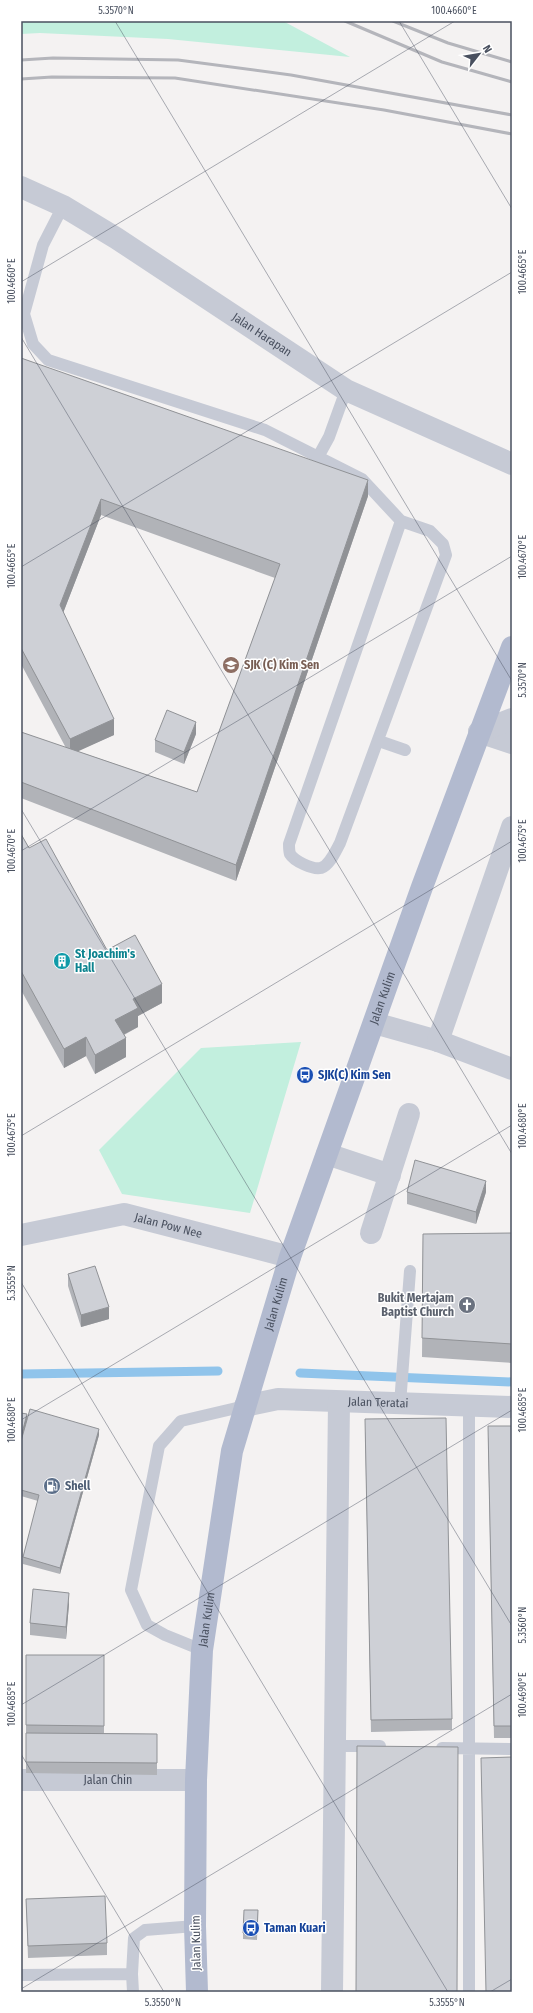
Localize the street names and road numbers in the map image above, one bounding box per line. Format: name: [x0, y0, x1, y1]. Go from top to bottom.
street label: Jalan Harapan: [230, 310, 294, 359]
street label: Jalan Kulim: [367, 970, 398, 1026]
street label: Jalan Pow Nee: [133, 1210, 204, 1241]
street label: Jalan Kulim: [261, 1275, 291, 1332]
street label: Jalan Teratai: [348, 1394, 409, 1410]
street label: Jalan Kulim: [196, 1591, 218, 1648]
street label: Jalan Chin: [84, 1773, 132, 1787]
street label: Jalan Kulim: [189, 1915, 203, 1971]

